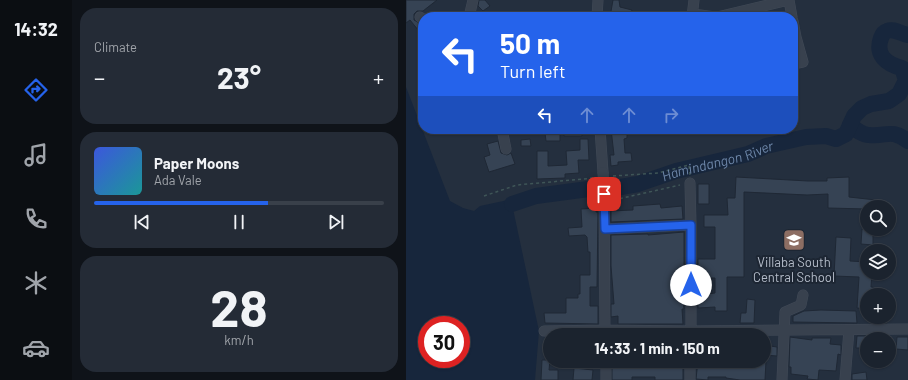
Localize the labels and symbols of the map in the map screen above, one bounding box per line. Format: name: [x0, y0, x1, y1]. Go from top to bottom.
water label: Hamindangon River: [659, 136, 775, 184]
pin: [587, 177, 621, 211]
school or university icon: Villaba South Central School: [781, 227, 807, 253]
place label: Villaba South Central School: [753, 254, 835, 285]
position arrow: [670, 264, 712, 306]
speed limit sign: 30: [418, 316, 470, 368]

